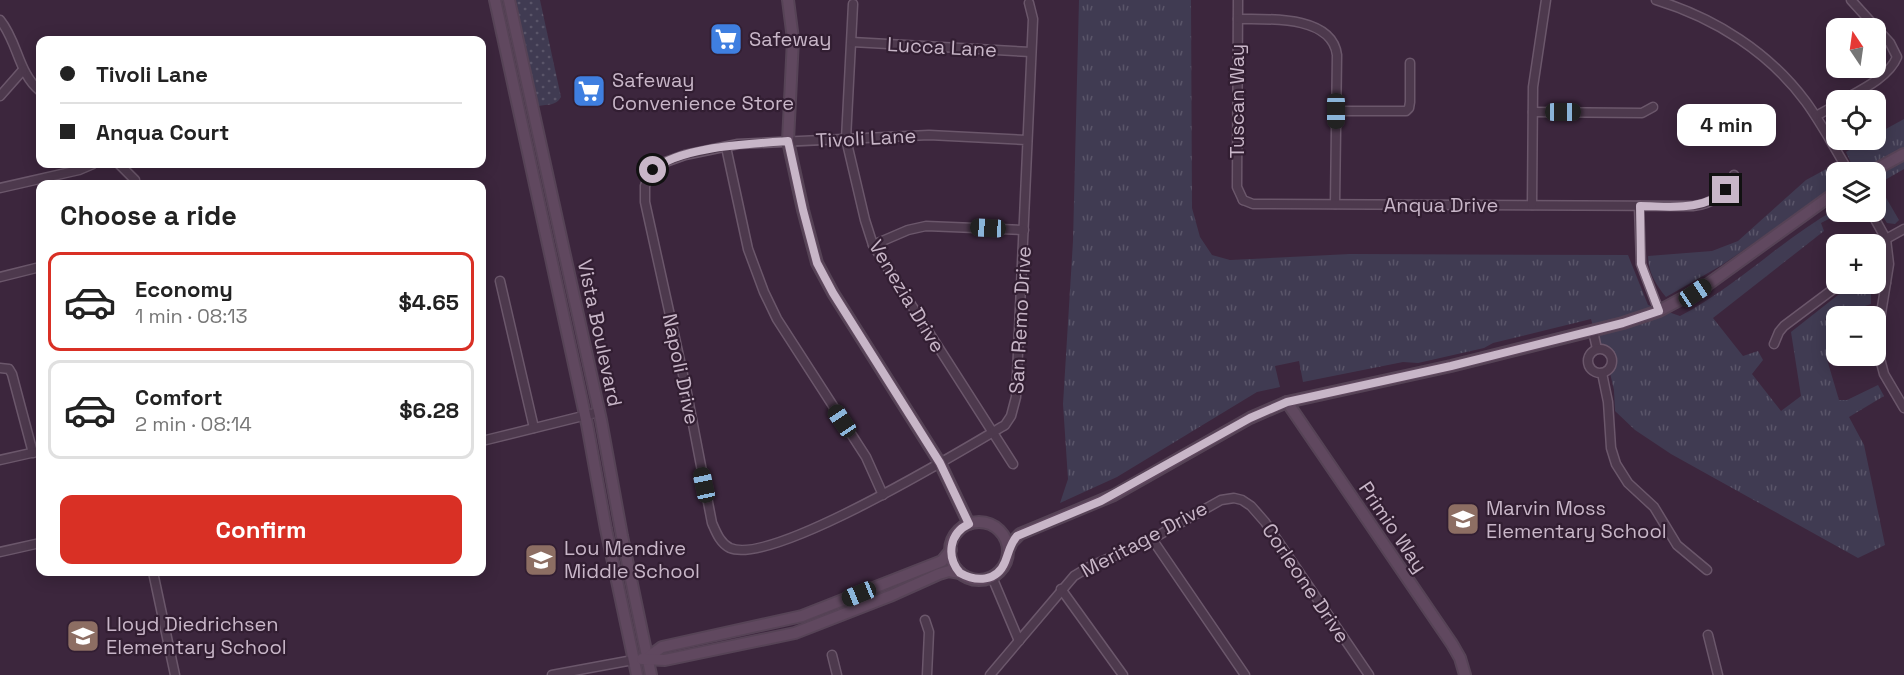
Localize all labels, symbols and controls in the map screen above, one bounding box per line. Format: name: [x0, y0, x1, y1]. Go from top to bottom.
north arrow: [1826, 18, 1886, 78]
map controls: [1826, 18, 1886, 366]
supermarket icon: Safeway: [708, 21, 744, 57]
place label: Safeway: [749, 26, 831, 52]
street label: Lucca Lane: [886, 31, 998, 63]
street label: Tuscan Way: [1224, 44, 1250, 158]
text: Tivoli Lane: [96, 60, 208, 88]
place label: Safeway Convenience Store: [612, 67, 794, 116]
supermarket icon: Safeway Convenience Store: [571, 73, 607, 109]
button: locate: [1826, 90, 1886, 150]
car: [1327, 93, 1345, 129]
car: [1545, 103, 1581, 121]
callout: 4 min: [1676, 103, 1776, 145]
text: 4 min: [1700, 112, 1753, 138]
text: Anqua Court: [96, 118, 229, 146]
street label: Tivoli Lane: [815, 122, 917, 154]
route start: [639, 156, 666, 183]
button: layers: [1826, 162, 1886, 222]
route end: [1712, 176, 1739, 203]
street label: Anqua Drive: [1384, 192, 1498, 218]
text: Choose a ride: [60, 198, 237, 233]
car: [970, 218, 1006, 238]
button: +: [1826, 234, 1886, 294]
street label: Venezia Drive: [863, 235, 951, 357]
street label: San Remo Drive: [1003, 245, 1037, 395]
street label: Vista Boulevard: [572, 257, 628, 409]
icon: car: [63, 275, 117, 329]
text: Economy: [135, 275, 233, 303]
car: [1675, 275, 1715, 311]
text: $4.65: [399, 288, 459, 316]
text: 1 min · 08:13: [135, 303, 248, 329]
button: −: [1826, 306, 1886, 366]
street label: Napoli Drive: [657, 311, 705, 427]
icon: car: [63, 383, 117, 437]
text: Comfort: [135, 383, 223, 411]
text: $6.28: [399, 396, 459, 424]
car: [824, 401, 860, 441]
text: 2 min · 08:14: [135, 411, 252, 437]
car: [691, 466, 717, 504]
street label: Primio Way: [1353, 476, 1433, 578]
button: Confirm: [60, 495, 462, 564]
street label: Meritage Drive: [1076, 495, 1212, 583]
place label: Marvin Moss Elementary School: [1486, 495, 1667, 544]
school or university icon: Marvin Moss Elementary School: [1445, 501, 1481, 537]
street label: Corleone Drive: [1256, 518, 1356, 648]
place label: Lou Mendive Middle School: [564, 535, 700, 584]
school or university icon: Lou Mendive Middle School: [523, 542, 559, 578]
car: [839, 579, 879, 609]
place label: Lloyd Diedrichsen Elementary School: [106, 611, 287, 660]
school or university icon: Lloyd Diedrichsen Elementary School: [65, 618, 101, 654]

